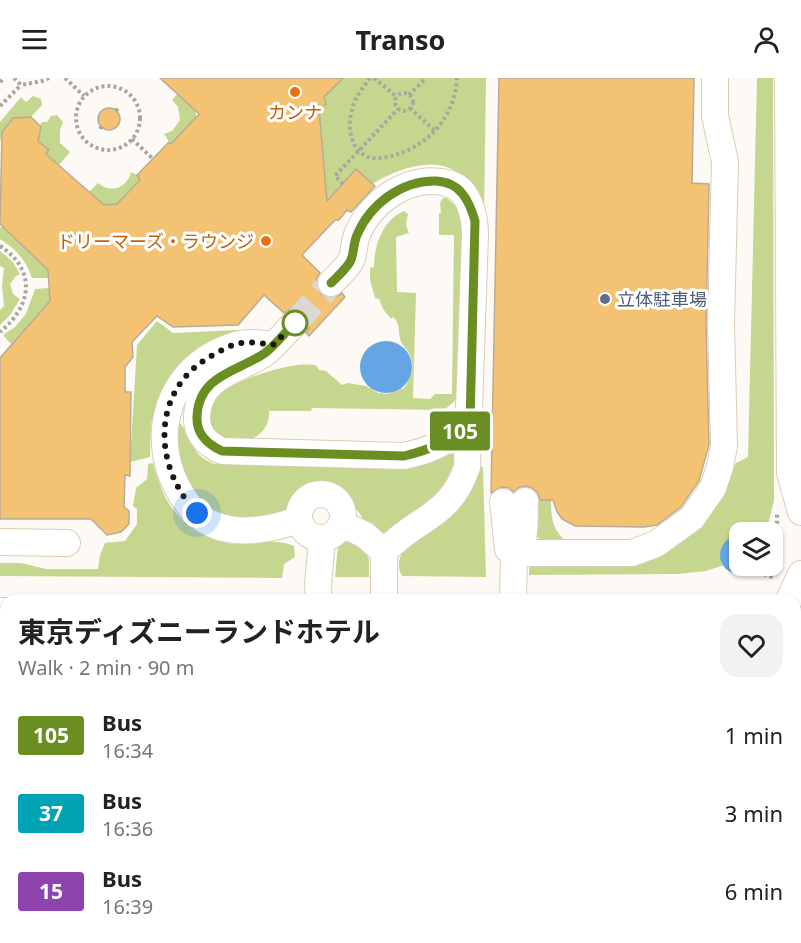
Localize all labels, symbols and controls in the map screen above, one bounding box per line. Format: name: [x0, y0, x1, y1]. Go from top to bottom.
text: Transo: [356, 21, 445, 58]
icon: menu: [18, 23, 51, 56]
icon: person: [750, 23, 783, 56]
marker: カンナ: [288, 85, 302, 99]
place label: カンナ: [268, 100, 322, 124]
place label: ドリーマーズ・ラウンジ: [57, 229, 254, 253]
marker: ドリーマーズ・ラウンジ: [259, 234, 273, 248]
place label: 立体駐車場: [617, 287, 707, 311]
marker: 立体駐車場: [598, 292, 612, 306]
unlabelled marker: [282, 310, 308, 336]
line badge: 105: [426, 412, 494, 450]
text: 105: [442, 417, 478, 445]
your location: [182, 498, 212, 528]
map controls: [729, 522, 783, 576]
button: layers: [729, 522, 783, 576]
text: 東京ディズニーランドホテル: [18, 612, 380, 650]
button: heart: [720, 614, 783, 677]
text: Walk · 2 min · 90 m: [18, 654, 194, 681]
text: Bus: [102, 707, 142, 737]
text: 1 min: [725, 720, 783, 750]
text: 105: [33, 721, 69, 749]
text: 16:34: [102, 737, 153, 764]
text: Bus: [102, 785, 142, 815]
text: 3 min: [725, 798, 783, 828]
text: 37: [39, 799, 63, 827]
text: 16:36: [102, 815, 153, 842]
text: Bus: [102, 863, 142, 893]
text: 6 min: [725, 876, 783, 906]
text: 15: [39, 877, 63, 905]
text: 16:39: [102, 893, 153, 920]

